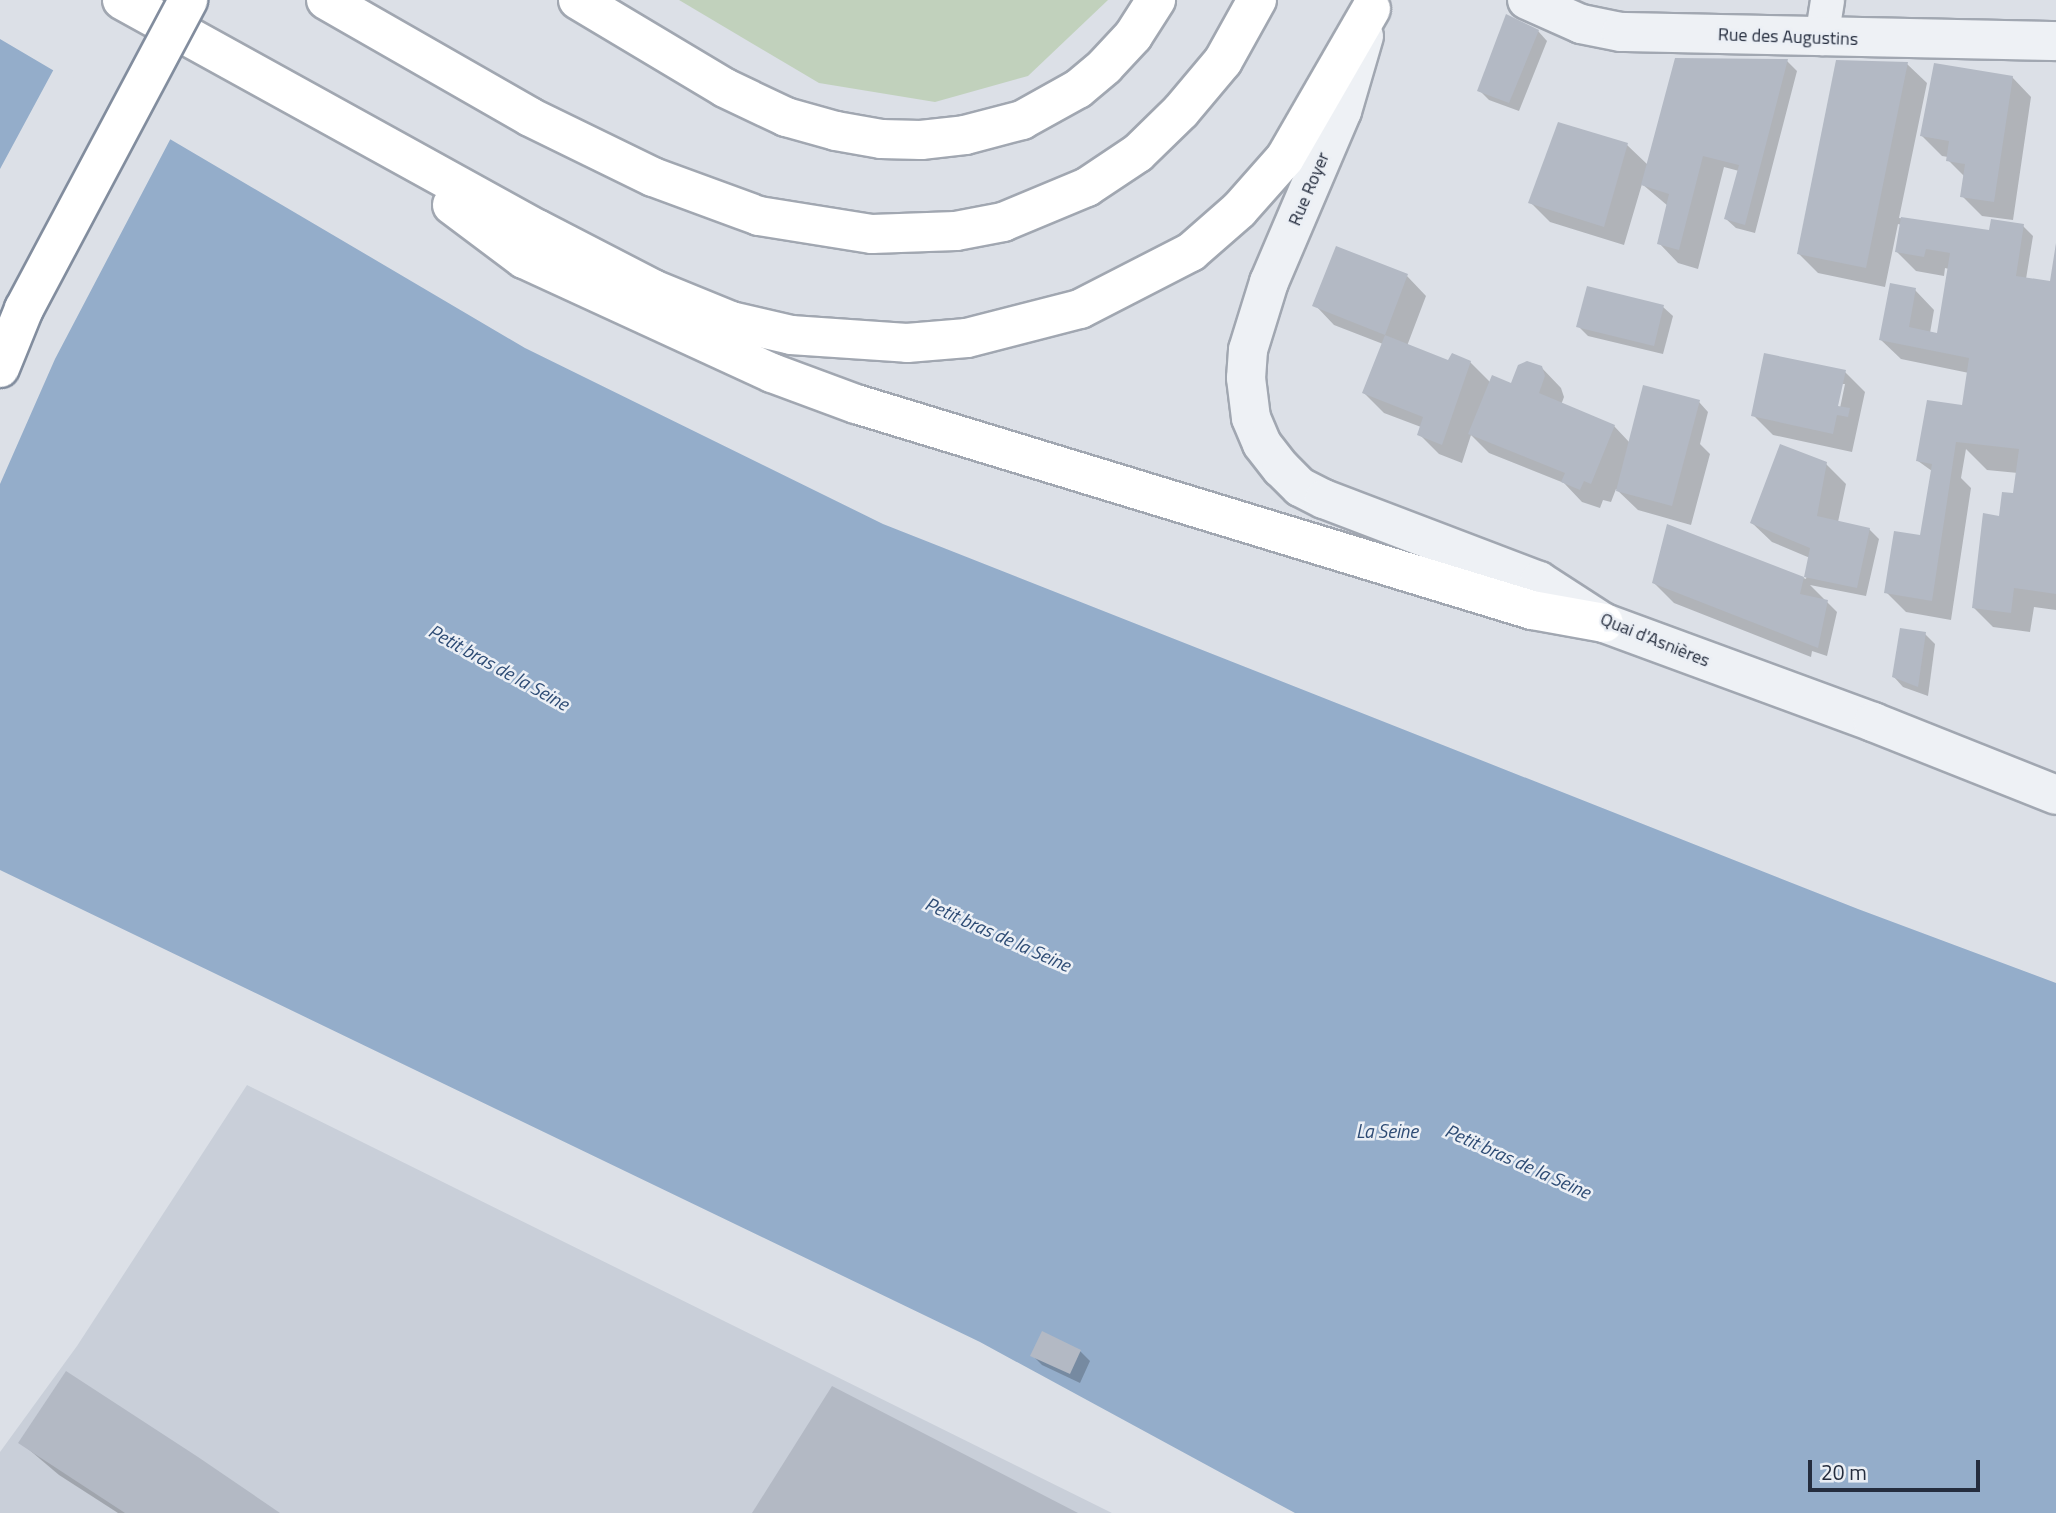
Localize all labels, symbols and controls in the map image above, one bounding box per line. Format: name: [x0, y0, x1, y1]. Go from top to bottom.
street label: Rue des Augustins: [1717, 24, 1859, 50]
street label: Rue Royer: [1284, 149, 1334, 229]
street label: Quai d'Asnières: [1597, 608, 1713, 672]
water label: Petit bras de la Seine: [425, 619, 573, 715]
water label: Petit bras de la Seine: [922, 892, 1074, 976]
water label: Petit bras de la Seine: [1442, 1119, 1594, 1203]
water label: La Seine: [1356, 1120, 1418, 1142]
scale bar: [1811, 1446, 1982, 1490]
text: 20 m: [1821, 1456, 1867, 1488]

